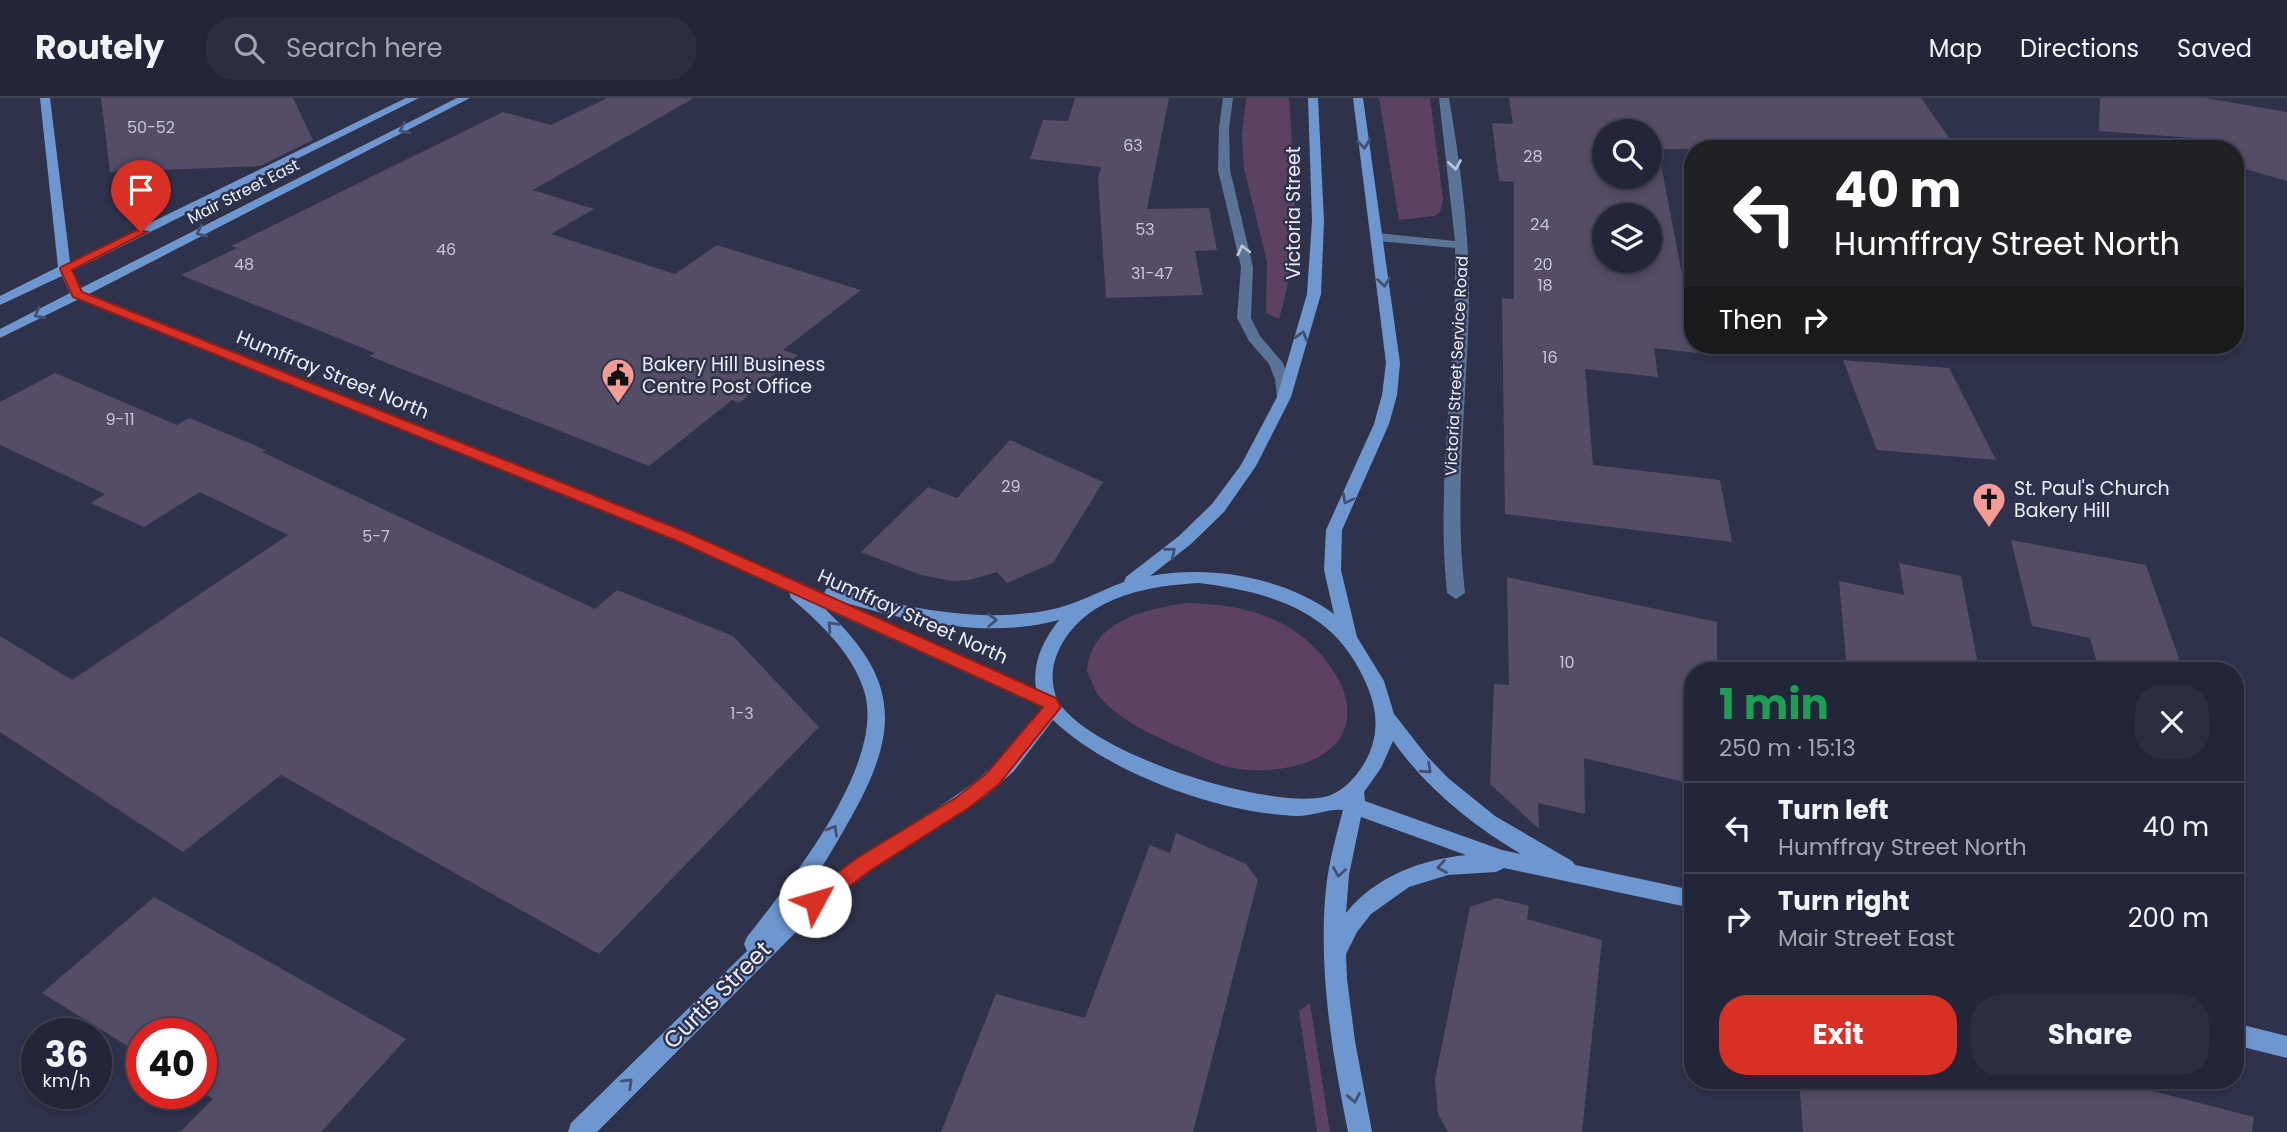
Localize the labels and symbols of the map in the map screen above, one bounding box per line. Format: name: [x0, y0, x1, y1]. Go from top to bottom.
house number: 50-52: [127, 116, 175, 139]
one-way arrow: [399, 120, 411, 134]
house number: 63: [1123, 134, 1143, 157]
one-way arrow: [1356, 139, 1371, 150]
house number: 28: [1523, 145, 1543, 168]
street label: Victoria Street: [1280, 146, 1307, 280]
street label: Mair Street East: [183, 153, 303, 230]
one-way arrow: [1447, 159, 1462, 171]
pin: [111, 160, 171, 232]
house number: 24: [1530, 213, 1550, 236]
house number: 53: [1135, 218, 1155, 241]
one-way arrow: [196, 223, 208, 237]
house number: 46: [436, 238, 456, 261]
one-way arrow: [1237, 244, 1251, 256]
house number: 48: [234, 253, 254, 276]
house number: 20: [1533, 253, 1553, 276]
street label: Victoria Street Service Road: [1439, 255, 1474, 477]
house number: 31-47: [1131, 262, 1173, 285]
house number: 18: [1537, 274, 1553, 297]
one-way arrow: [1376, 276, 1391, 288]
one-way arrow: [33, 306, 46, 320]
street label: Humffray Street North: [233, 323, 433, 425]
one-way arrow: [1293, 330, 1308, 342]
house number: 16: [1542, 346, 1558, 369]
place label: Bakery Hill Business Centre Post Office: [642, 351, 825, 400]
public building icon: Bakery Hill Business Centre Post Office: [599, 356, 637, 405]
house number: 9-11: [105, 408, 135, 431]
house number: 29: [1001, 475, 1021, 498]
place label: St. Paul's Church Bakery Hill: [2014, 475, 2170, 524]
church icon: St. Paul's Church Bakery Hill: [1970, 480, 2008, 529]
one-way arrow: [1341, 492, 1355, 504]
house number: 5-7: [362, 525, 390, 548]
one-way arrow: [1162, 548, 1175, 560]
street label: Humffray Street North: [813, 562, 1012, 671]
one-way arrow: [987, 613, 998, 628]
one-way arrow: [827, 621, 840, 634]
house number: 10: [1559, 651, 1575, 674]
house number: 1-3: [730, 702, 754, 725]
one-way arrow: [1419, 761, 1432, 773]
one-way arrow: [825, 825, 838, 838]
one-way arrow: [1436, 859, 1448, 874]
position arrow: [778, 864, 852, 938]
one-way arrow: [1332, 866, 1347, 878]
street label: Curtis Street: [656, 934, 778, 1056]
speed limit sign: 40: [126, 1018, 217, 1109]
one-way arrow: [619, 1079, 632, 1092]
one-way arrow: [1345, 1092, 1360, 1104]

